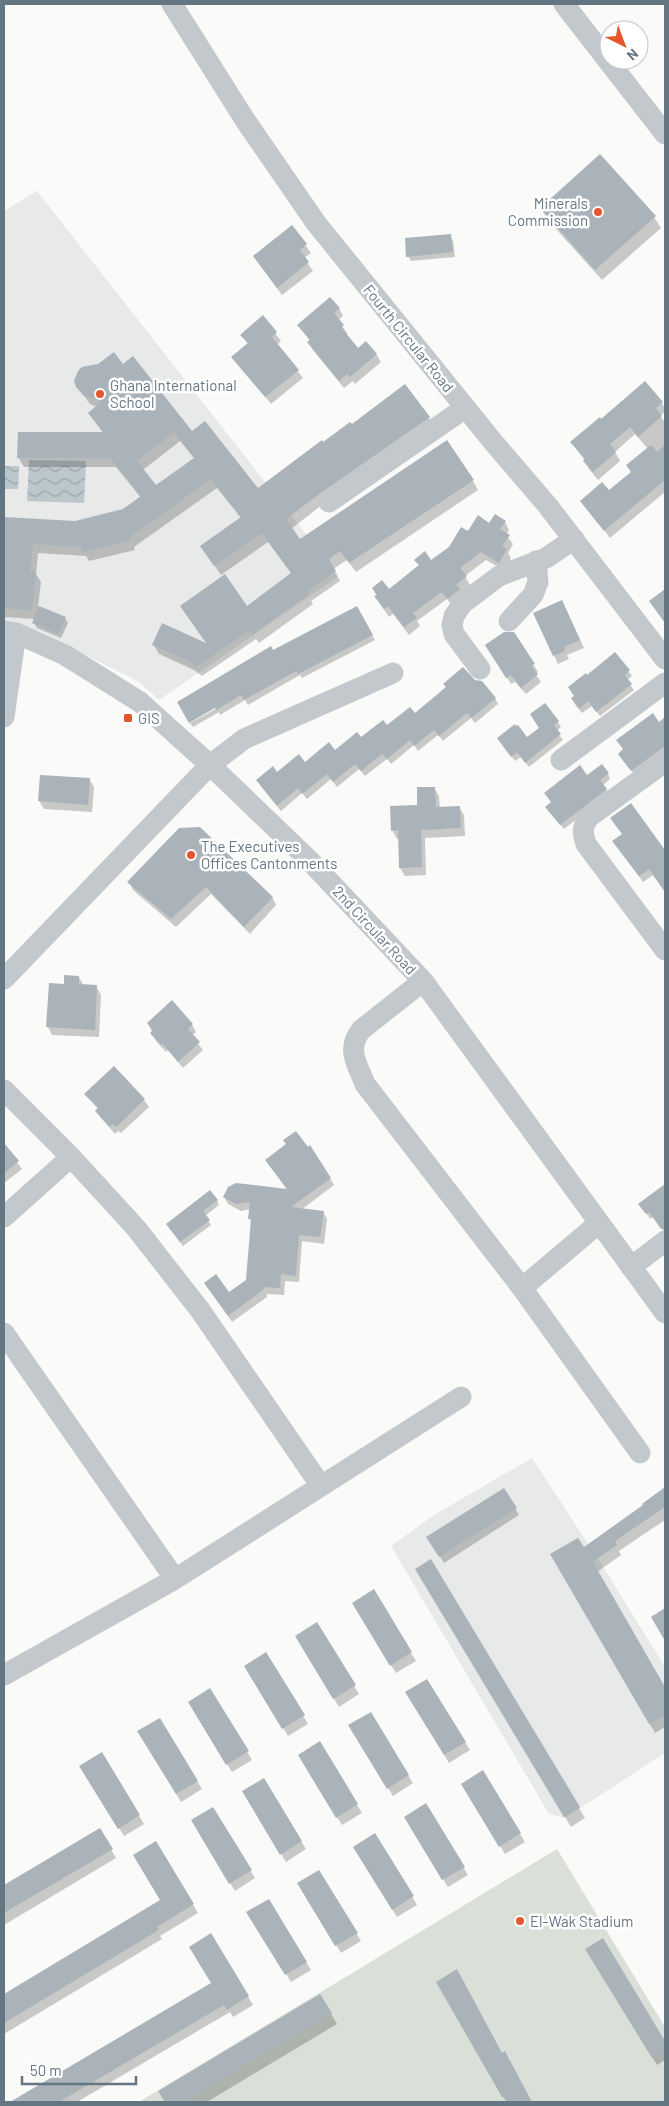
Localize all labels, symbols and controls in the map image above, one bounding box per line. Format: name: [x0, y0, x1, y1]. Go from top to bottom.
north arrow: [599, 20, 649, 70]
text: N: [624, 46, 642, 64]
place label: Minerals Commission: [508, 194, 588, 229]
marker: Minerals Commission: [592, 206, 604, 218]
street label: Fourth Circular Road: [360, 281, 458, 395]
place label: Ghana International School: [110, 376, 237, 411]
marker: Ghana International School: [94, 388, 106, 400]
place label: GIS: [138, 709, 160, 727]
marker: GIS: [122, 712, 134, 724]
place label: The Executives Offices Cantonments: [201, 837, 338, 872]
marker: The Executives Offices Cantonments: [185, 849, 197, 861]
street label: 2nd Circular Road: [330, 882, 420, 978]
place label: El-Wak Stadium: [530, 1912, 633, 1930]
marker: El-Wak Stadium: [514, 1915, 526, 1927]
scale bar: [22, 2054, 136, 2086]
text: 50 m: [30, 2061, 62, 2079]

